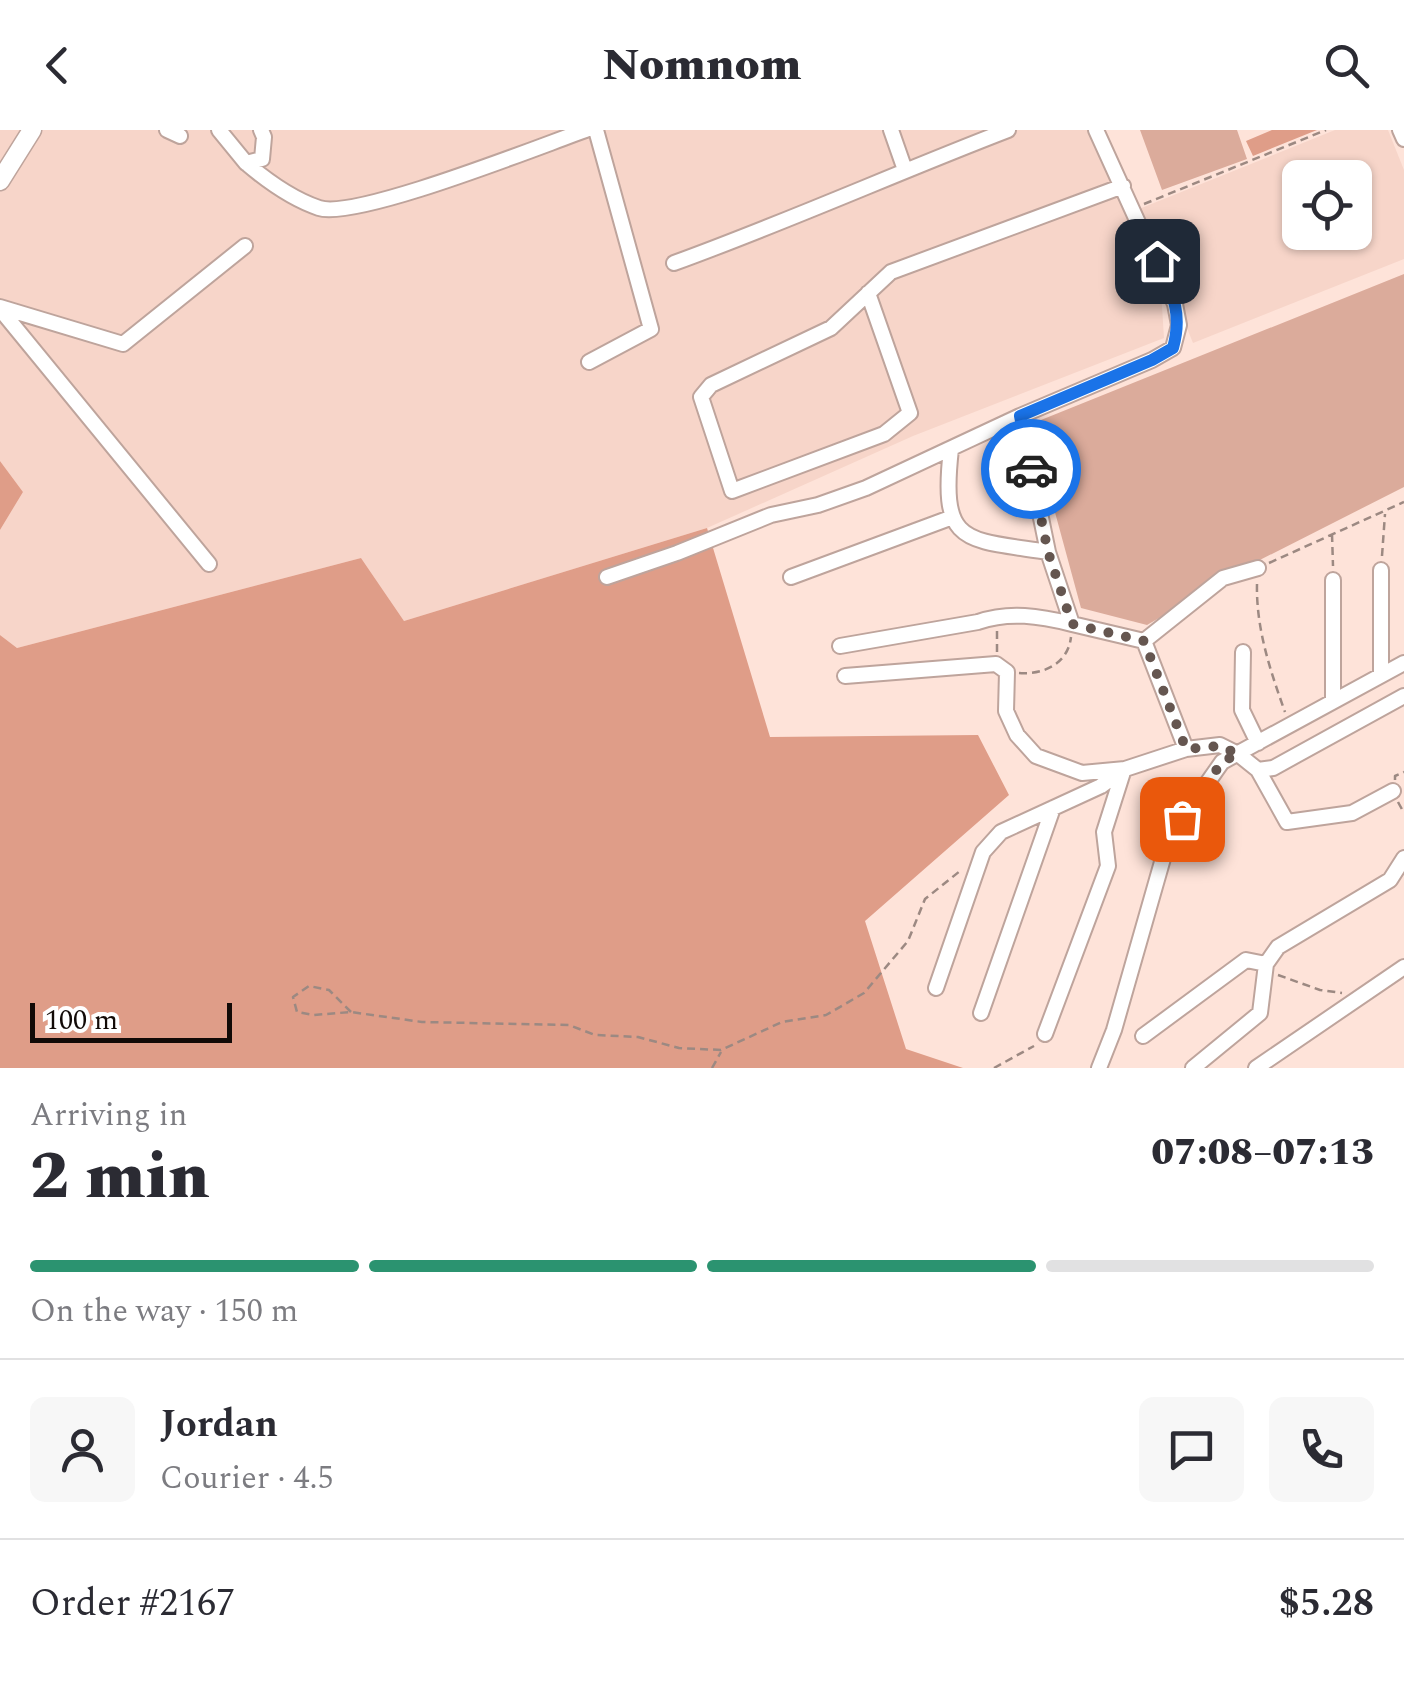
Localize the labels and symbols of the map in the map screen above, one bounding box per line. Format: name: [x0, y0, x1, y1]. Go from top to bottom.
pin: [1115, 219, 1200, 304]
courier: [981, 419, 1081, 519]
pin: [1140, 777, 1225, 862]
scale bar: [30, 998, 232, 1043]

